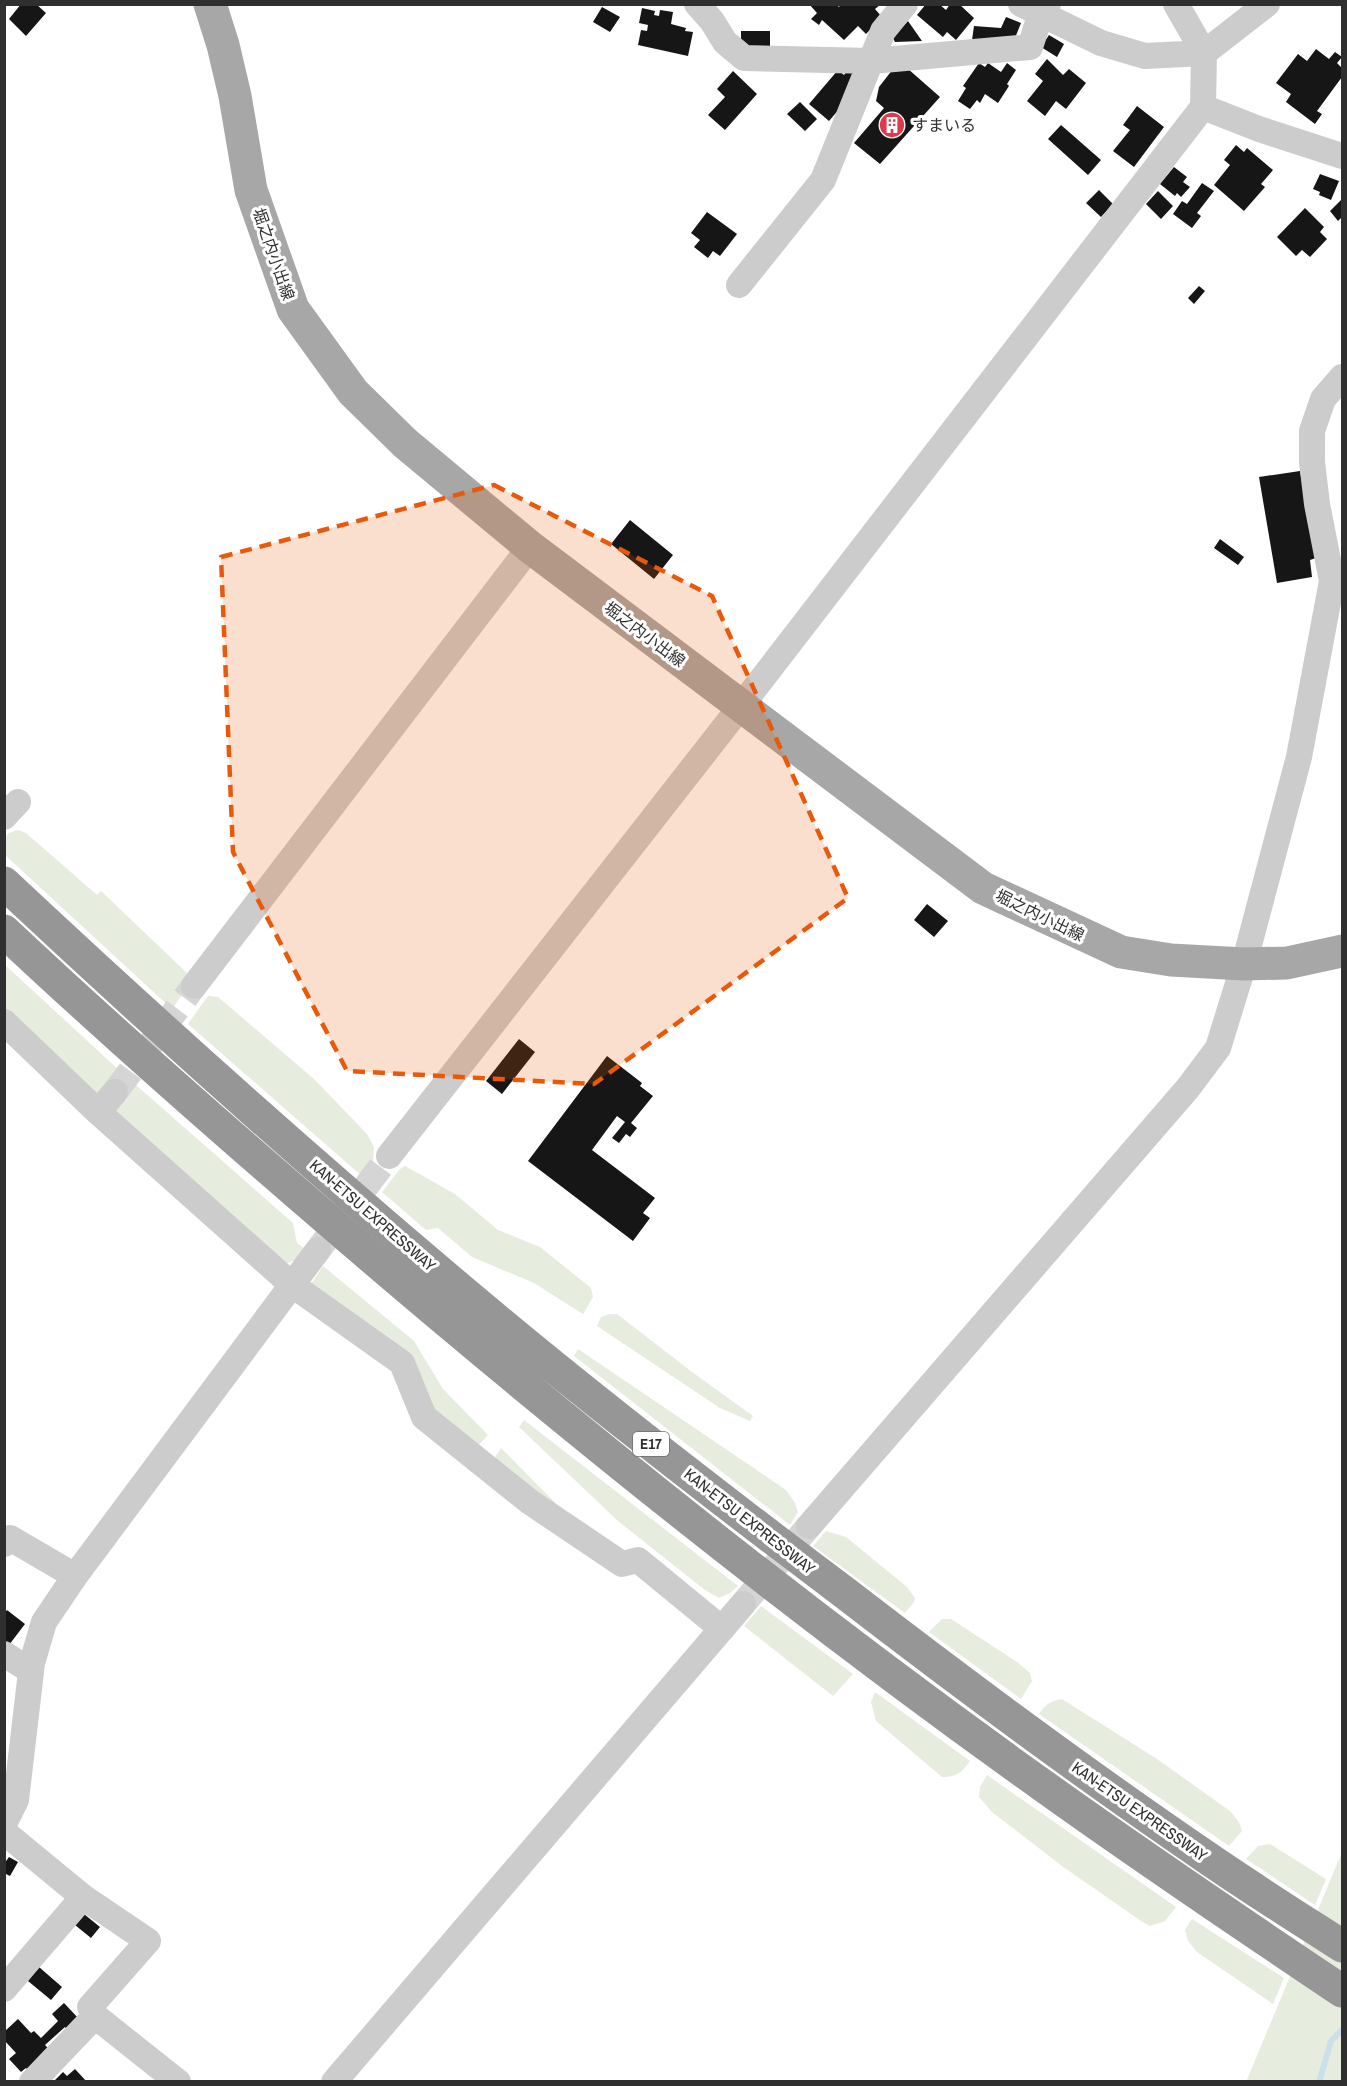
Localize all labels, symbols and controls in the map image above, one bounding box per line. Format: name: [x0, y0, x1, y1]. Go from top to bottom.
building icon: すまいる: [877, 110, 907, 140]
place label: すまいる: [912, 114, 976, 136]
street label: 堀之内小出線: [248, 205, 300, 303]
street label: 堀之内小出線: [600, 596, 690, 672]
street label: 堀之内小出線: [992, 884, 1088, 946]
street label: KAN-ETSU EXPRESSWAY: [305, 1154, 441, 1276]
road number: E17: [633, 1432, 669, 1456]
street label: KAN-ETSU EXPRESSWAY: [680, 1463, 820, 1579]
street label: KAN-ETSU EXPRESSWAY: [1068, 1756, 1212, 1866]

